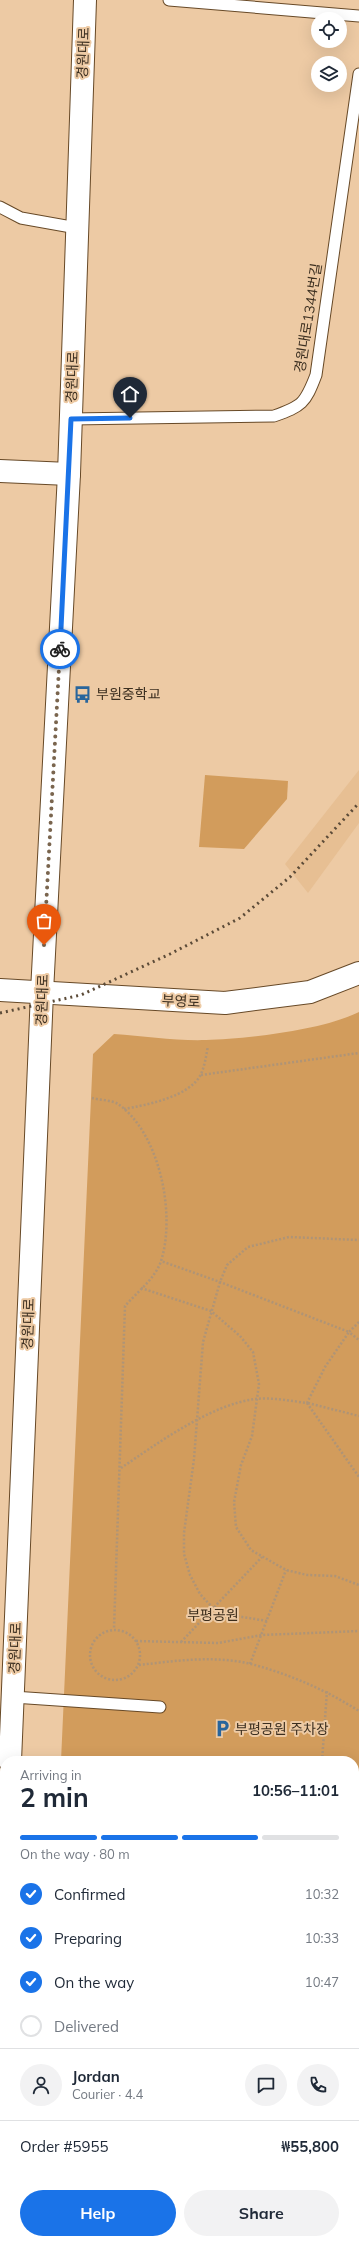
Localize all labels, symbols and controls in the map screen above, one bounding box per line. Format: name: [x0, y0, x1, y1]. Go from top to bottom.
map controls: [311, 12, 347, 92]
button: locate: [311, 12, 347, 48]
street label: 경원대로: [73, 27, 93, 79]
button: layers: [311, 56, 347, 92]
street label: 경원대로1344번길: [290, 262, 326, 374]
street label: 경원대로: [62, 351, 82, 403]
pin: [113, 377, 147, 418]
icon: home: [119, 383, 141, 405]
courier: [40, 629, 80, 669]
icon: bike: [49, 638, 71, 660]
bus stop icon: 부원중학교: [73, 684, 93, 704]
place label: 부원중학교: [96, 685, 161, 703]
pin: [27, 904, 61, 945]
icon: bag: [33, 910, 55, 932]
street label: 경원대로: [32, 974, 52, 1026]
street label: 부영로: [161, 991, 201, 1011]
street label: 경원대로: [18, 1298, 38, 1350]
park label: 부평공원: [187, 1606, 239, 1624]
street label: 경원대로: [5, 1622, 25, 1674]
parking icon: 부평공원 주차장: [212, 1719, 232, 1739]
place label: 부평공원 주차장: [235, 1720, 329, 1738]
text: Arriving in: [20, 1767, 82, 1783]
text: 2 min: [20, 1781, 89, 1814]
text: 10:56–11:01: [252, 1781, 339, 1800]
text: On the way · 80 m: [20, 1846, 130, 1862]
icon: check: [20, 1883, 42, 1905]
text: Confirmed: [54, 1885, 125, 1904]
text: 10:32: [305, 1886, 339, 1902]
icon: check: [20, 1927, 42, 1949]
text: Preparing: [54, 1929, 122, 1948]
text: 10:33: [305, 1930, 339, 1946]
icon: check: [20, 1971, 42, 1993]
text: On the way: [54, 1973, 134, 1992]
text: 10:47: [305, 1974, 339, 1990]
text: Delivered: [54, 2017, 119, 2036]
button: person: [20, 2064, 62, 2106]
button: chat: [245, 2064, 287, 2106]
button: phone: [297, 2064, 339, 2106]
text: Jordan: [72, 2067, 120, 2086]
text: Courier · 4.4: [72, 2086, 143, 2102]
text: Order #5955: [20, 2137, 108, 2156]
text: ₩55,800: [281, 2137, 339, 2156]
button: Help: [20, 2190, 176, 2236]
button: Share: [184, 2190, 339, 2236]

